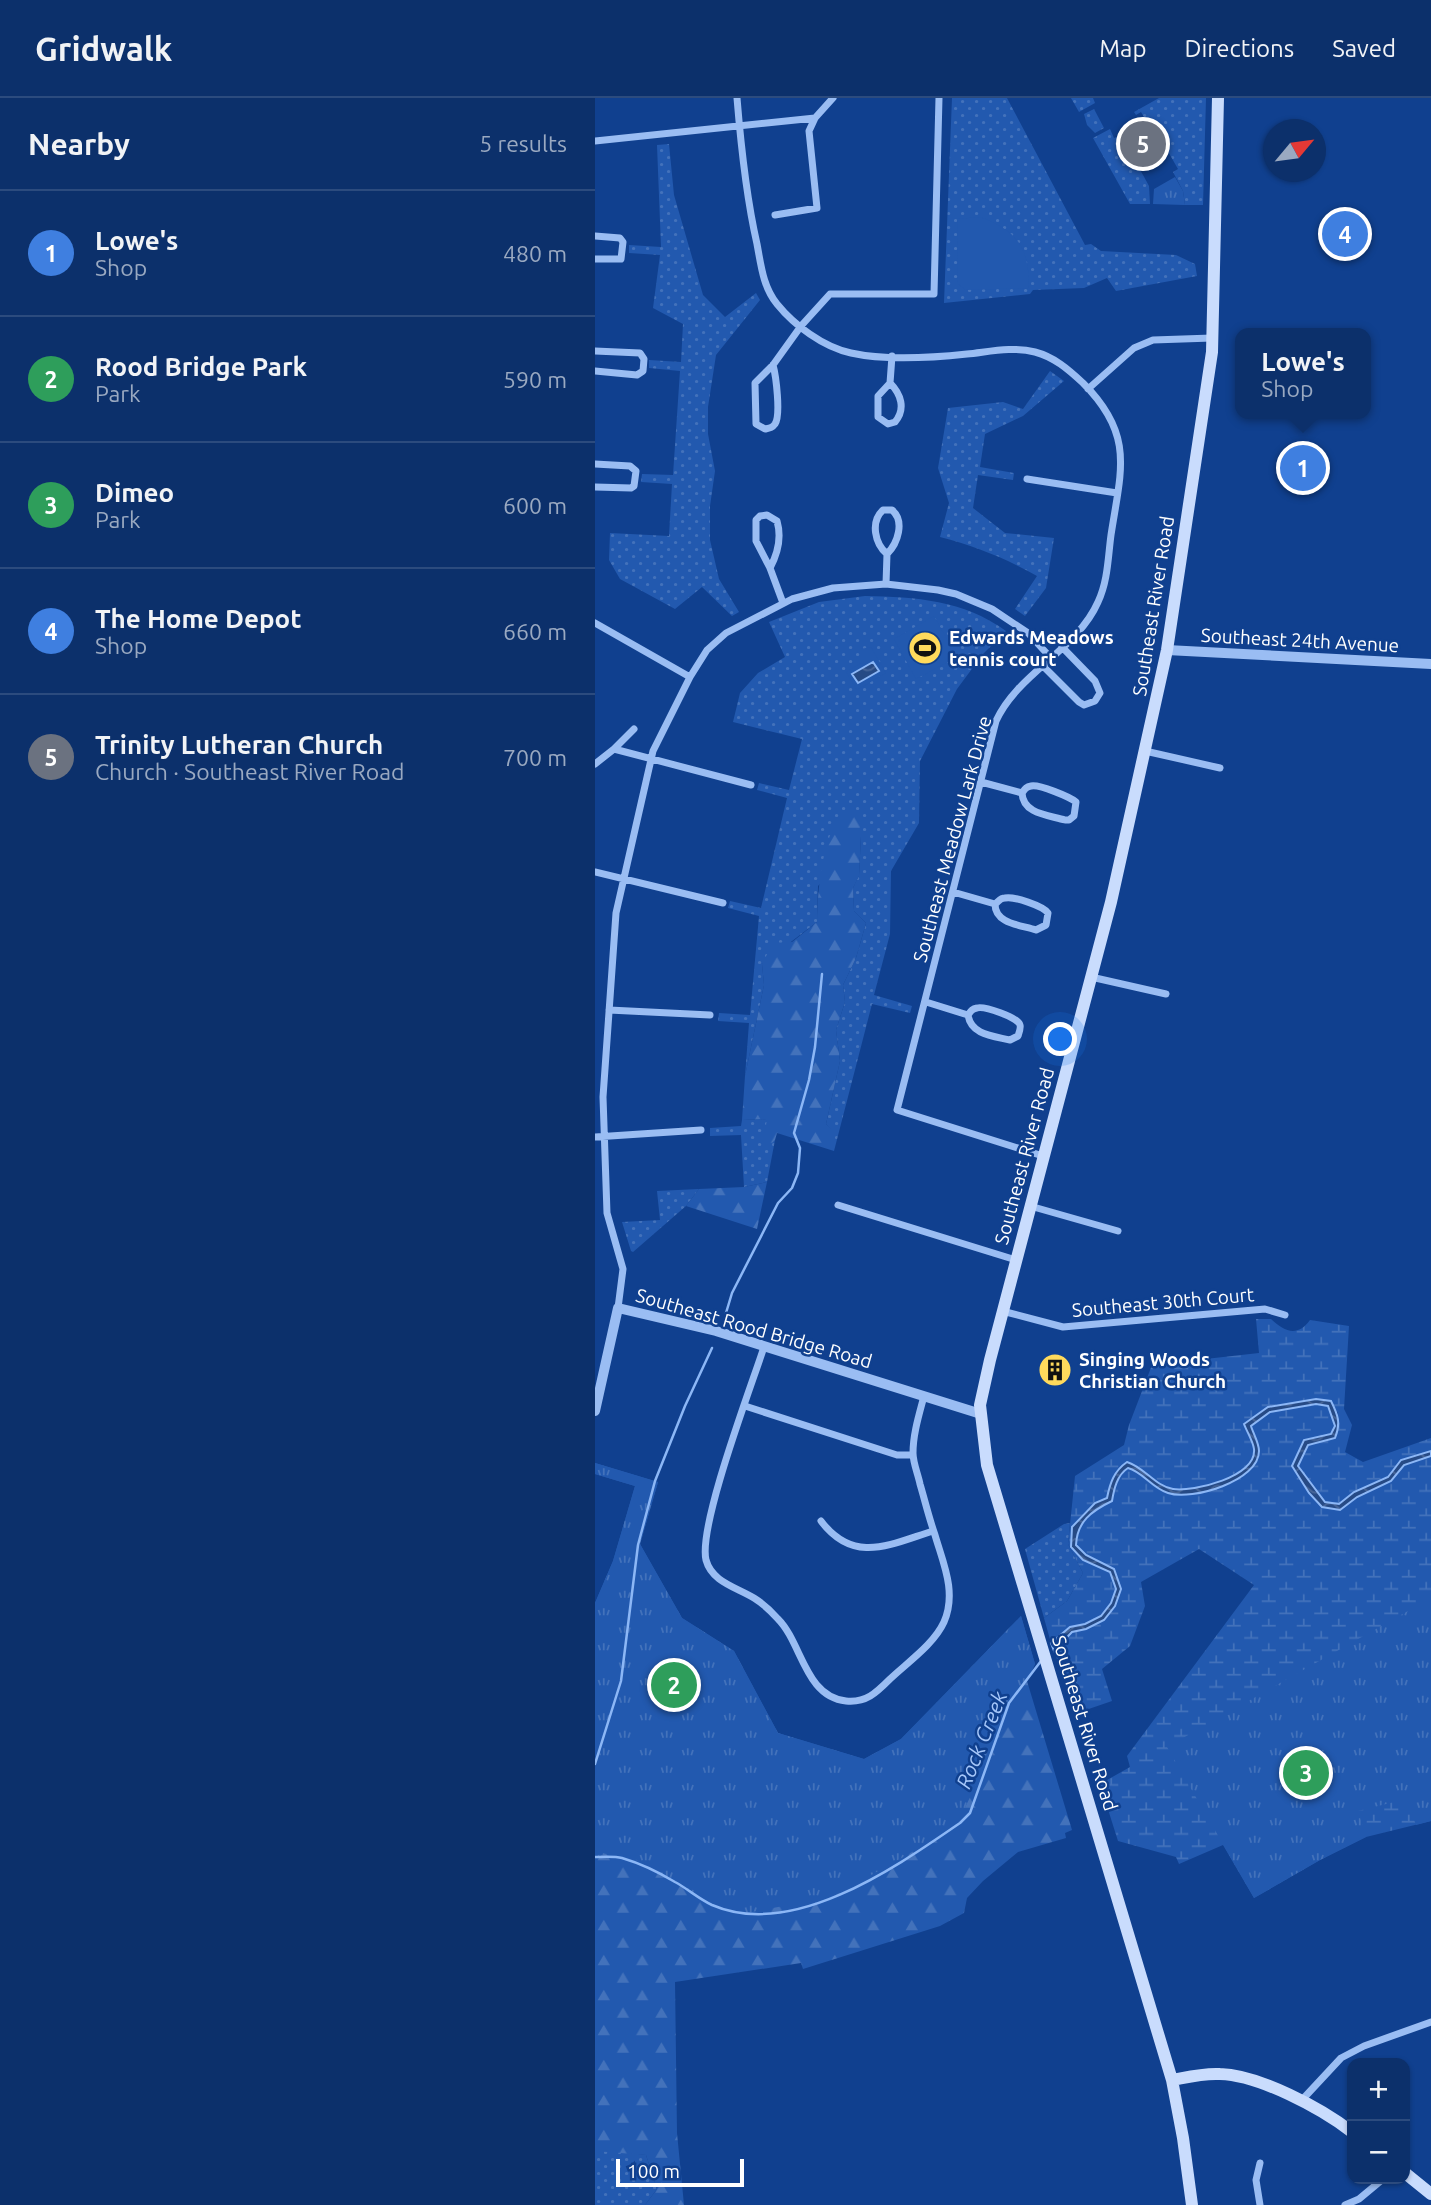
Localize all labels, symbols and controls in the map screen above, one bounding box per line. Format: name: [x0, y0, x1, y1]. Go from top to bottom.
text: Gridwalk: [35, 30, 172, 67]
text: Map: [1099, 35, 1146, 62]
text: Directions: [1184, 35, 1294, 62]
text: Saved: [1332, 35, 1396, 62]
pin: 5: [1120, 118, 1166, 170]
north arrow: [1263, 119, 1326, 182]
text: Nearby: [28, 127, 130, 161]
text: 5 results: [479, 131, 567, 156]
pin: 4: [1322, 208, 1368, 260]
text: Lowe's: [95, 226, 178, 255]
text: 1: [45, 241, 57, 266]
text: 480 m: [503, 241, 567, 266]
text: Shop: [95, 255, 147, 280]
popup: [1235, 328, 1371, 419]
text: Lowe's: [1261, 347, 1345, 376]
text: Rood Bridge Park: [95, 352, 307, 381]
text: 2: [45, 367, 57, 392]
text: 590 m: [503, 367, 567, 392]
text: Shop: [1261, 376, 1313, 401]
text: Park: [95, 381, 141, 406]
pin: 1: [1280, 442, 1326, 494]
text: Dimeo: [95, 478, 174, 507]
text: 3: [45, 493, 57, 518]
text: 600 m: [503, 493, 567, 518]
text: Park: [95, 507, 141, 532]
street label: Southeast River Road: [1128, 514, 1178, 698]
text: The Home Depot: [95, 604, 301, 633]
text: 4: [45, 619, 57, 644]
text: 660 m: [503, 619, 567, 644]
street label: Southeast 24th Avenue: [1200, 624, 1400, 656]
place label: Edwards Meadows tennis court: [949, 626, 1114, 670]
sports icon: Edwards Meadows tennis court: [906, 629, 944, 667]
text: Shop: [95, 633, 147, 658]
street label: Southeast Meadow Lark Drive: [908, 713, 996, 965]
text: Trinity Lutheran Church: [95, 730, 383, 759]
text: 5: [45, 745, 57, 770]
text: 700 m: [503, 745, 567, 770]
text: Church · Southeast River Road: [95, 759, 404, 784]
your location: [1043, 1022, 1077, 1056]
street label: Southeast River Road: [990, 1065, 1058, 1247]
street label: Southeast 30th Court: [1071, 1283, 1256, 1321]
street label: Southeast Rood Bridge Road: [633, 1284, 875, 1372]
place label: Singing Woods Christian Church: [1079, 1348, 1226, 1392]
building icon: Singing Woods Christian Church: [1036, 1351, 1074, 1389]
street label: Southeast River Road: [1048, 1633, 1122, 1813]
pin: 2: [651, 1659, 697, 1711]
water label: Rock Creek: [951, 1687, 1011, 1792]
pin: 3: [1283, 1747, 1329, 1799]
map controls: [1347, 2058, 1410, 2184]
button: +: [1347, 2058, 1410, 2121]
button: −: [1347, 2121, 1410, 2184]
scale bar: [616, 2156, 744, 2188]
text: 100 m: [627, 2160, 680, 2182]

